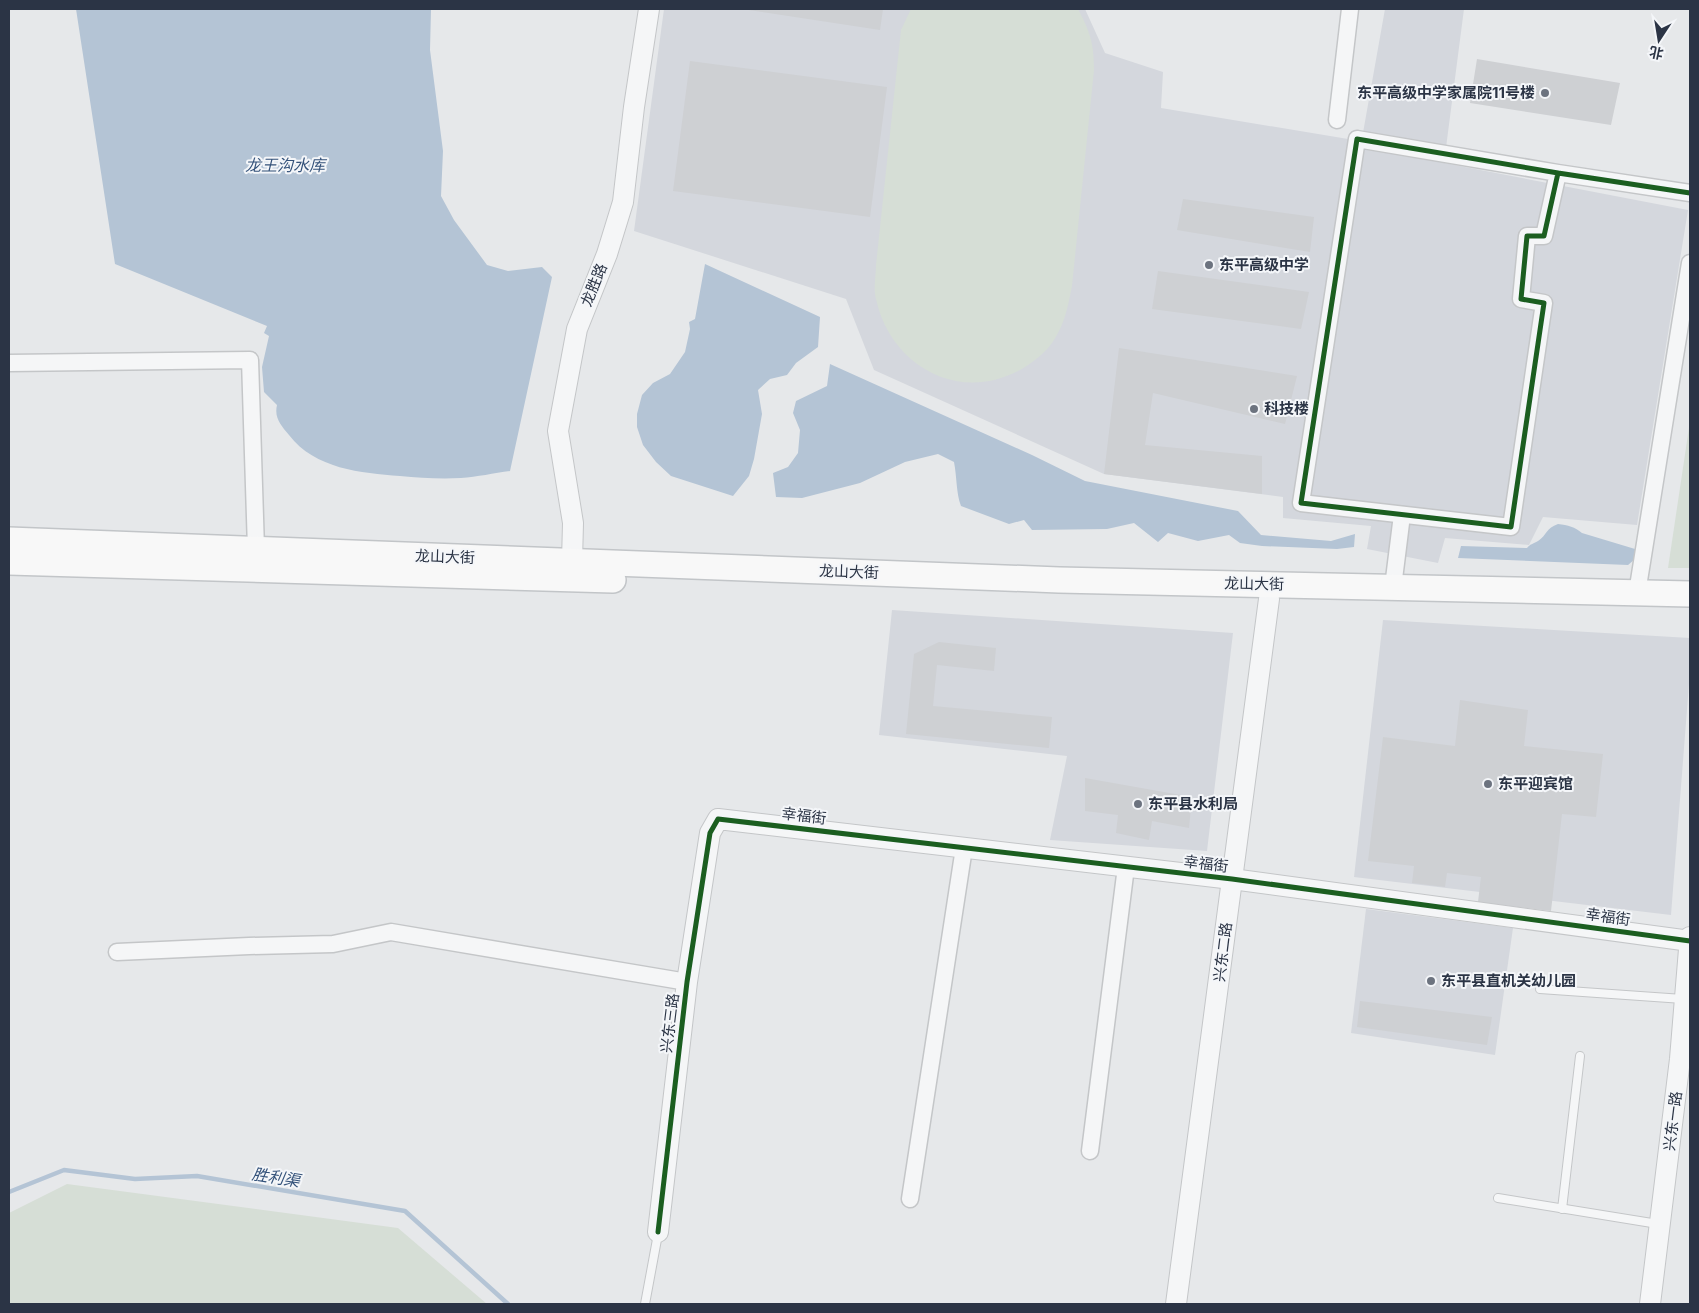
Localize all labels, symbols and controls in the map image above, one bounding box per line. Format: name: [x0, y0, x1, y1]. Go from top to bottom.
north arrow: [1634, 15, 1684, 65]
text: 北: [1648, 43, 1665, 63]
place label: 东平高级中学家属院11号楼: [1357, 83, 1535, 102]
marker: 东平高级中学家属院11号楼: [1539, 87, 1551, 99]
water label: 龙王沟水库: [245, 155, 328, 175]
place label: 东平高级中学: [1219, 255, 1309, 274]
marker: 东平高级中学: [1203, 259, 1215, 271]
street label: 龙胜路: [576, 260, 611, 309]
place label: 科技楼: [1264, 399, 1309, 418]
marker: 科技楼: [1248, 403, 1260, 415]
street label: 龙山大街: [415, 546, 475, 567]
street label: 龙山大街: [819, 561, 879, 582]
street label: 龙山大街: [1224, 573, 1284, 594]
place label: 东平迎宾馆: [1498, 774, 1573, 793]
marker: 东平迎宾馆: [1482, 778, 1494, 790]
place label: 东平县水利局: [1148, 794, 1238, 813]
marker: 东平县水利局: [1132, 798, 1144, 810]
street label: 幸福街: [781, 803, 828, 828]
street label: 幸福街: [1183, 851, 1230, 876]
street label: 幸福街: [1584, 904, 1632, 929]
street label: 兴东二路: [1209, 921, 1236, 983]
place label: 东平县直机关幼儿园: [1441, 971, 1576, 990]
marker: 东平县直机关幼儿园: [1425, 975, 1437, 987]
street label: 兴东三路: [656, 992, 683, 1054]
street label: 兴东一路: [1659, 1090, 1686, 1152]
water label: 胜利渠: [251, 1163, 303, 1191]

